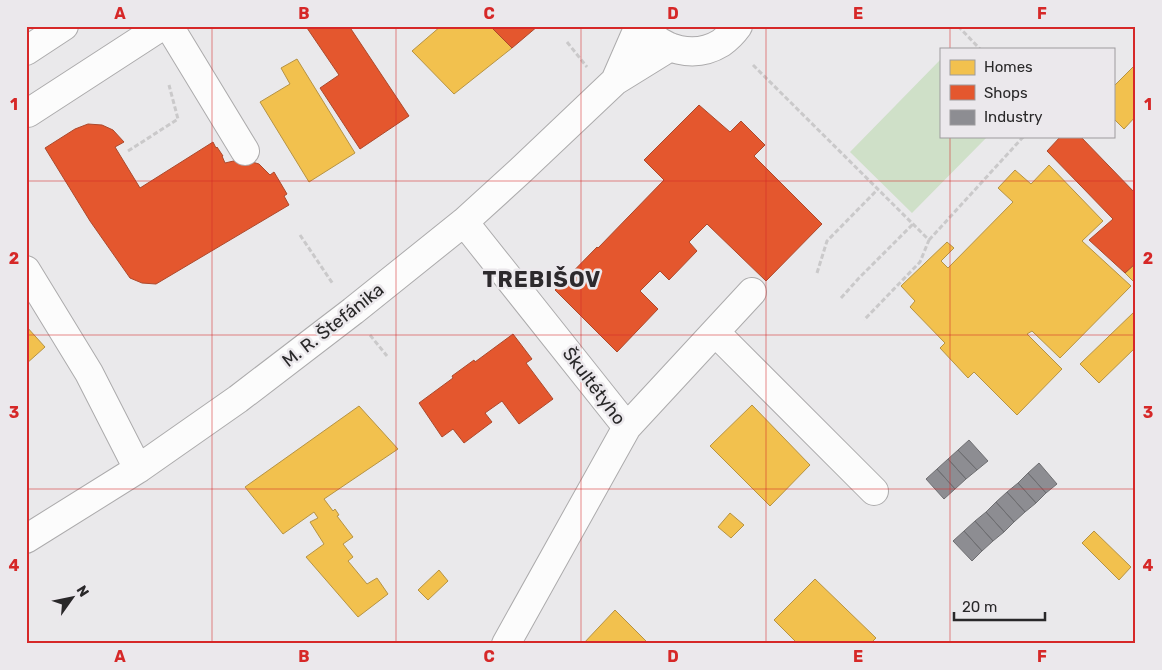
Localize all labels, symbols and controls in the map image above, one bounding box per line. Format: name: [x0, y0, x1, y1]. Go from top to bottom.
text: A: [114, 4, 126, 23]
text: B: [298, 4, 310, 23]
text: C: [483, 4, 495, 23]
text: D: [667, 4, 679, 23]
text: E: [853, 4, 863, 23]
text: F: [1037, 4, 1047, 23]
legend: [940, 48, 1114, 138]
text: Homes: [984, 58, 1033, 76]
text: Shops: [984, 84, 1028, 102]
text: 1: [10, 95, 18, 114]
text: 1: [1144, 95, 1152, 114]
text: Industry: [984, 108, 1043, 126]
text: 2: [9, 249, 19, 268]
text: 2: [1143, 249, 1153, 268]
district label: TREBIŠOV: [483, 266, 601, 293]
street label: M. R. Štefánika: [278, 278, 388, 372]
street label: Škultétyho: [558, 343, 630, 429]
text: 3: [9, 403, 19, 422]
text: 3: [1143, 403, 1153, 422]
text: 4: [9, 556, 20, 575]
text: 4: [1143, 556, 1154, 575]
north arrow: [48, 572, 98, 622]
text: N: [73, 582, 92, 600]
scale bar: [954, 590, 1046, 622]
text: 20 m: [962, 598, 997, 616]
text: A: [114, 647, 126, 666]
text: B: [298, 647, 310, 666]
text: C: [483, 647, 495, 666]
text: D: [667, 647, 679, 666]
text: E: [853, 647, 863, 666]
text: F: [1037, 647, 1047, 666]

